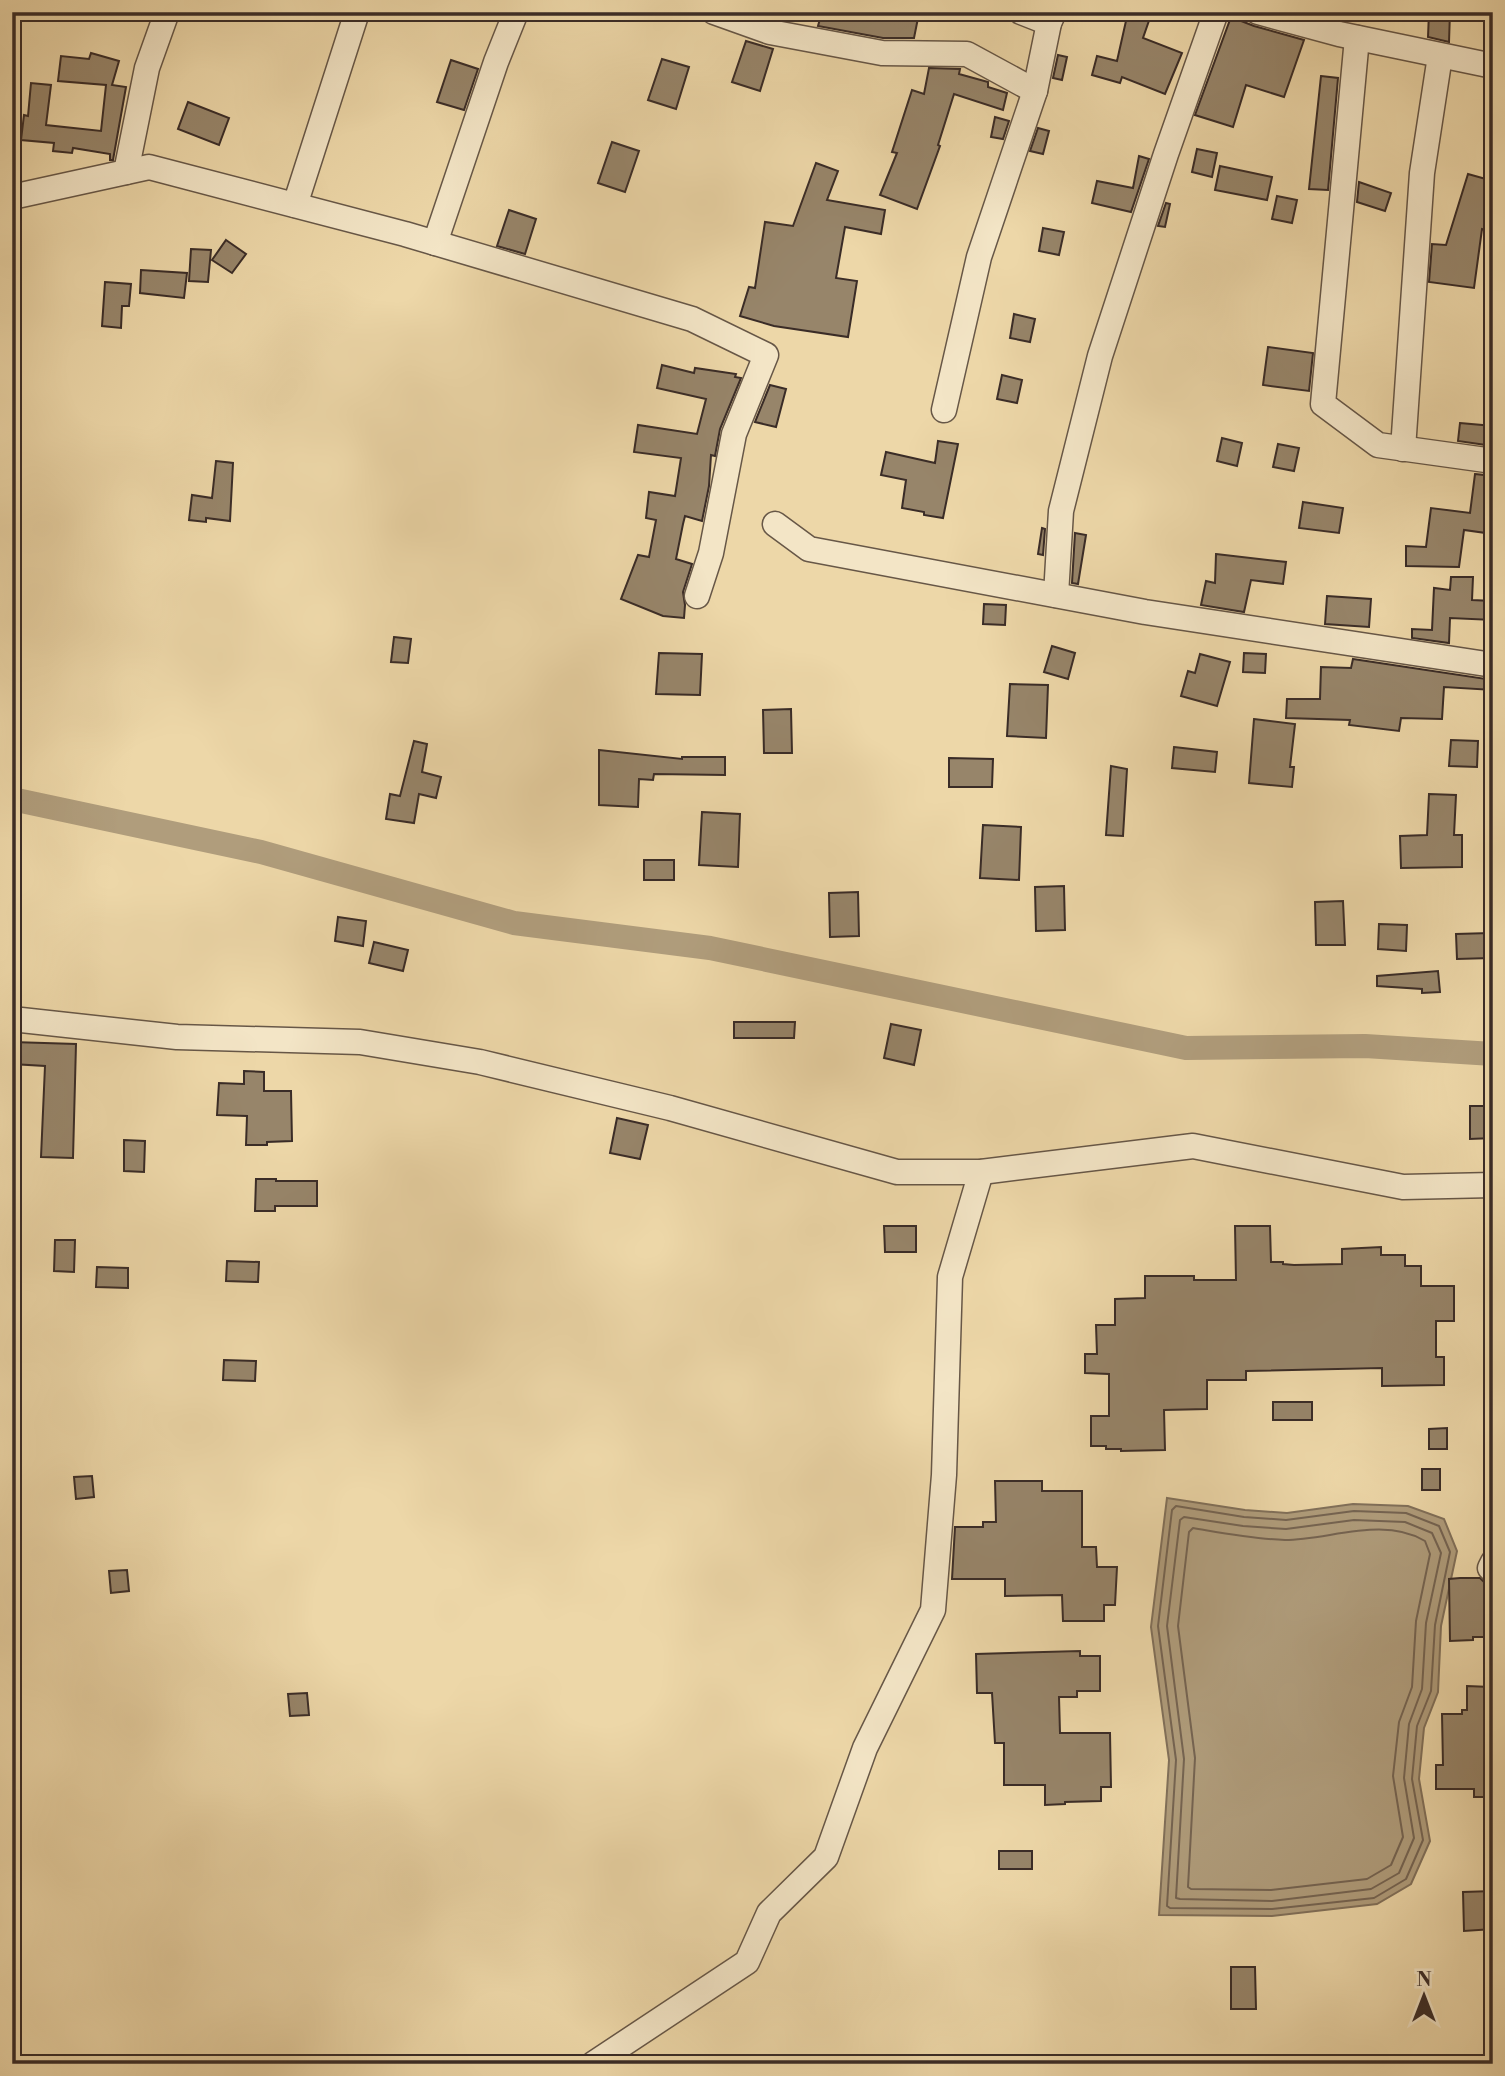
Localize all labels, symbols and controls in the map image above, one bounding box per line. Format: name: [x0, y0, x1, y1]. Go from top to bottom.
north arrow: [1390, 1960, 1460, 2030]
text: N: [1416, 1968, 1432, 1992]

